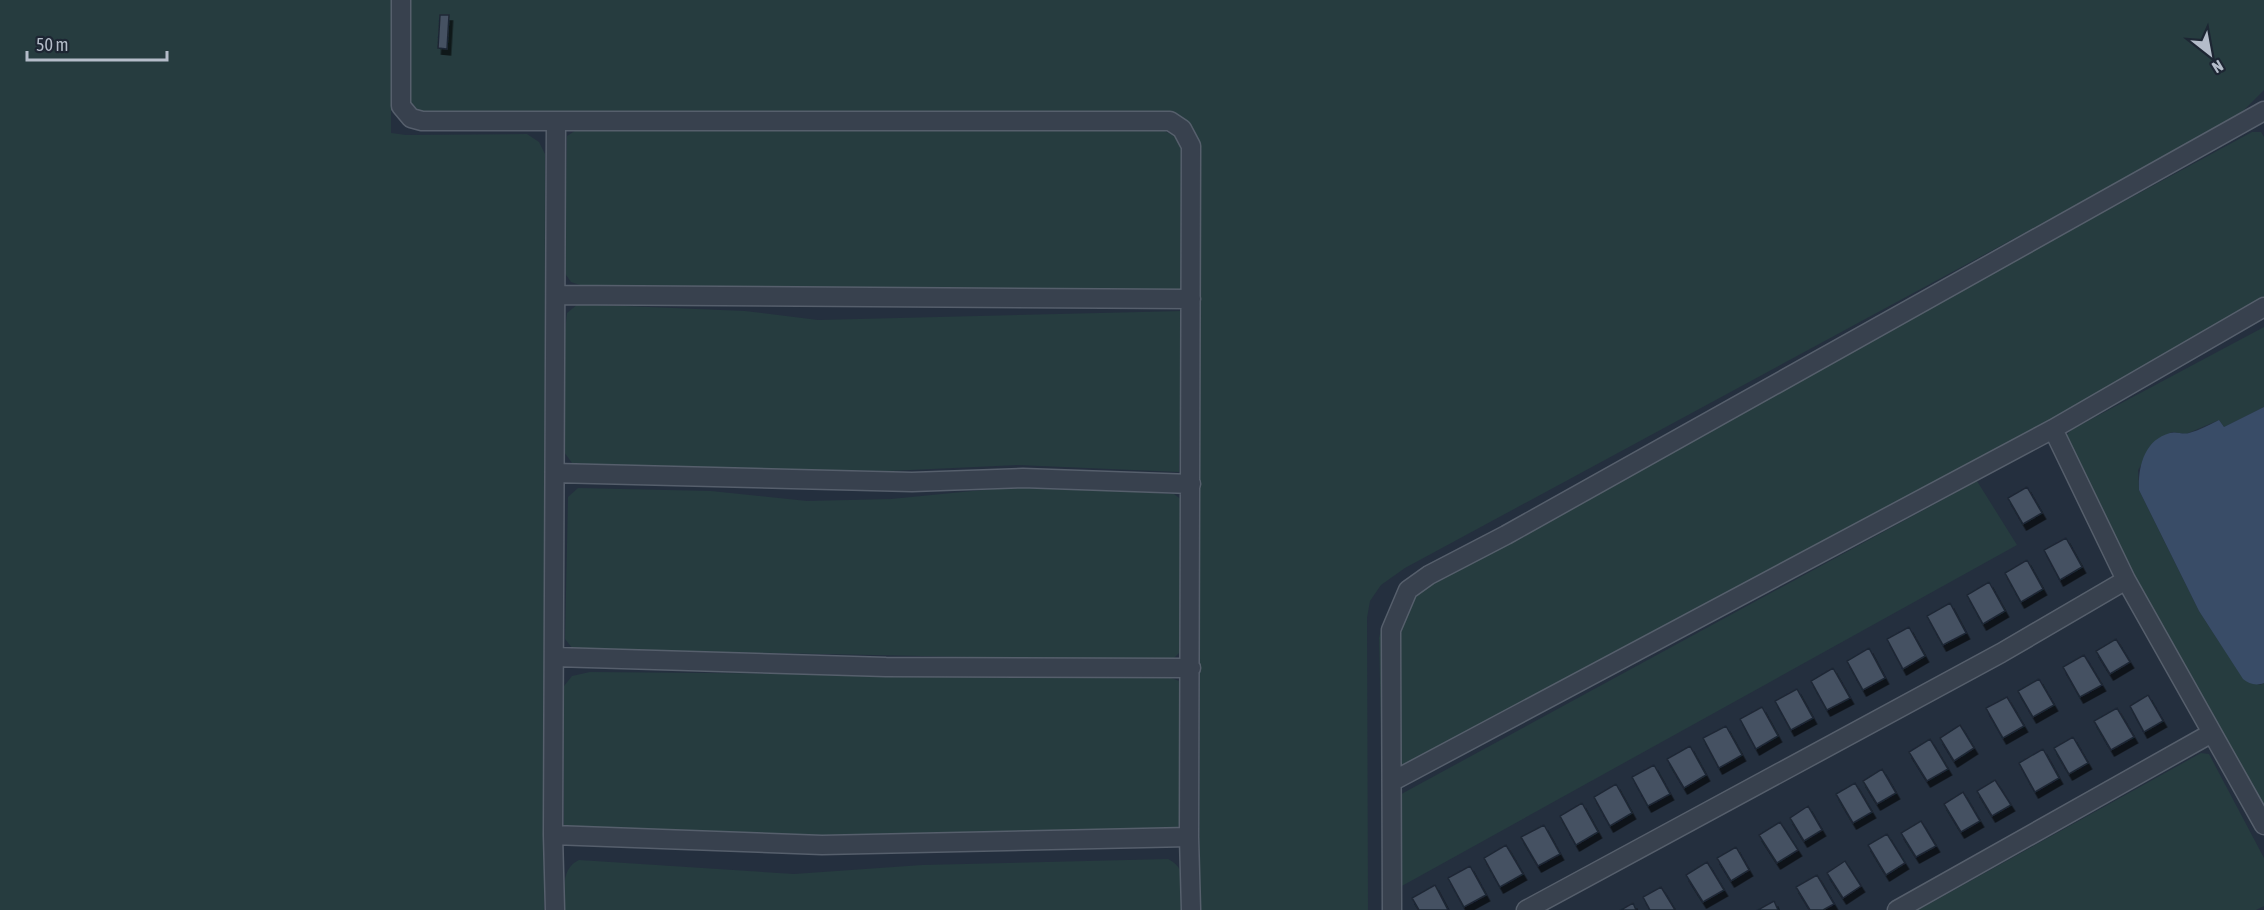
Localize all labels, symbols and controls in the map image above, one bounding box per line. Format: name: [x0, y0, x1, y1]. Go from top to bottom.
scale bar: [27, 24, 166, 62]
north arrow: [2180, 24, 2240, 84]
text: 50 m: [36, 34, 68, 55]
text: N: [2209, 57, 2226, 77]

